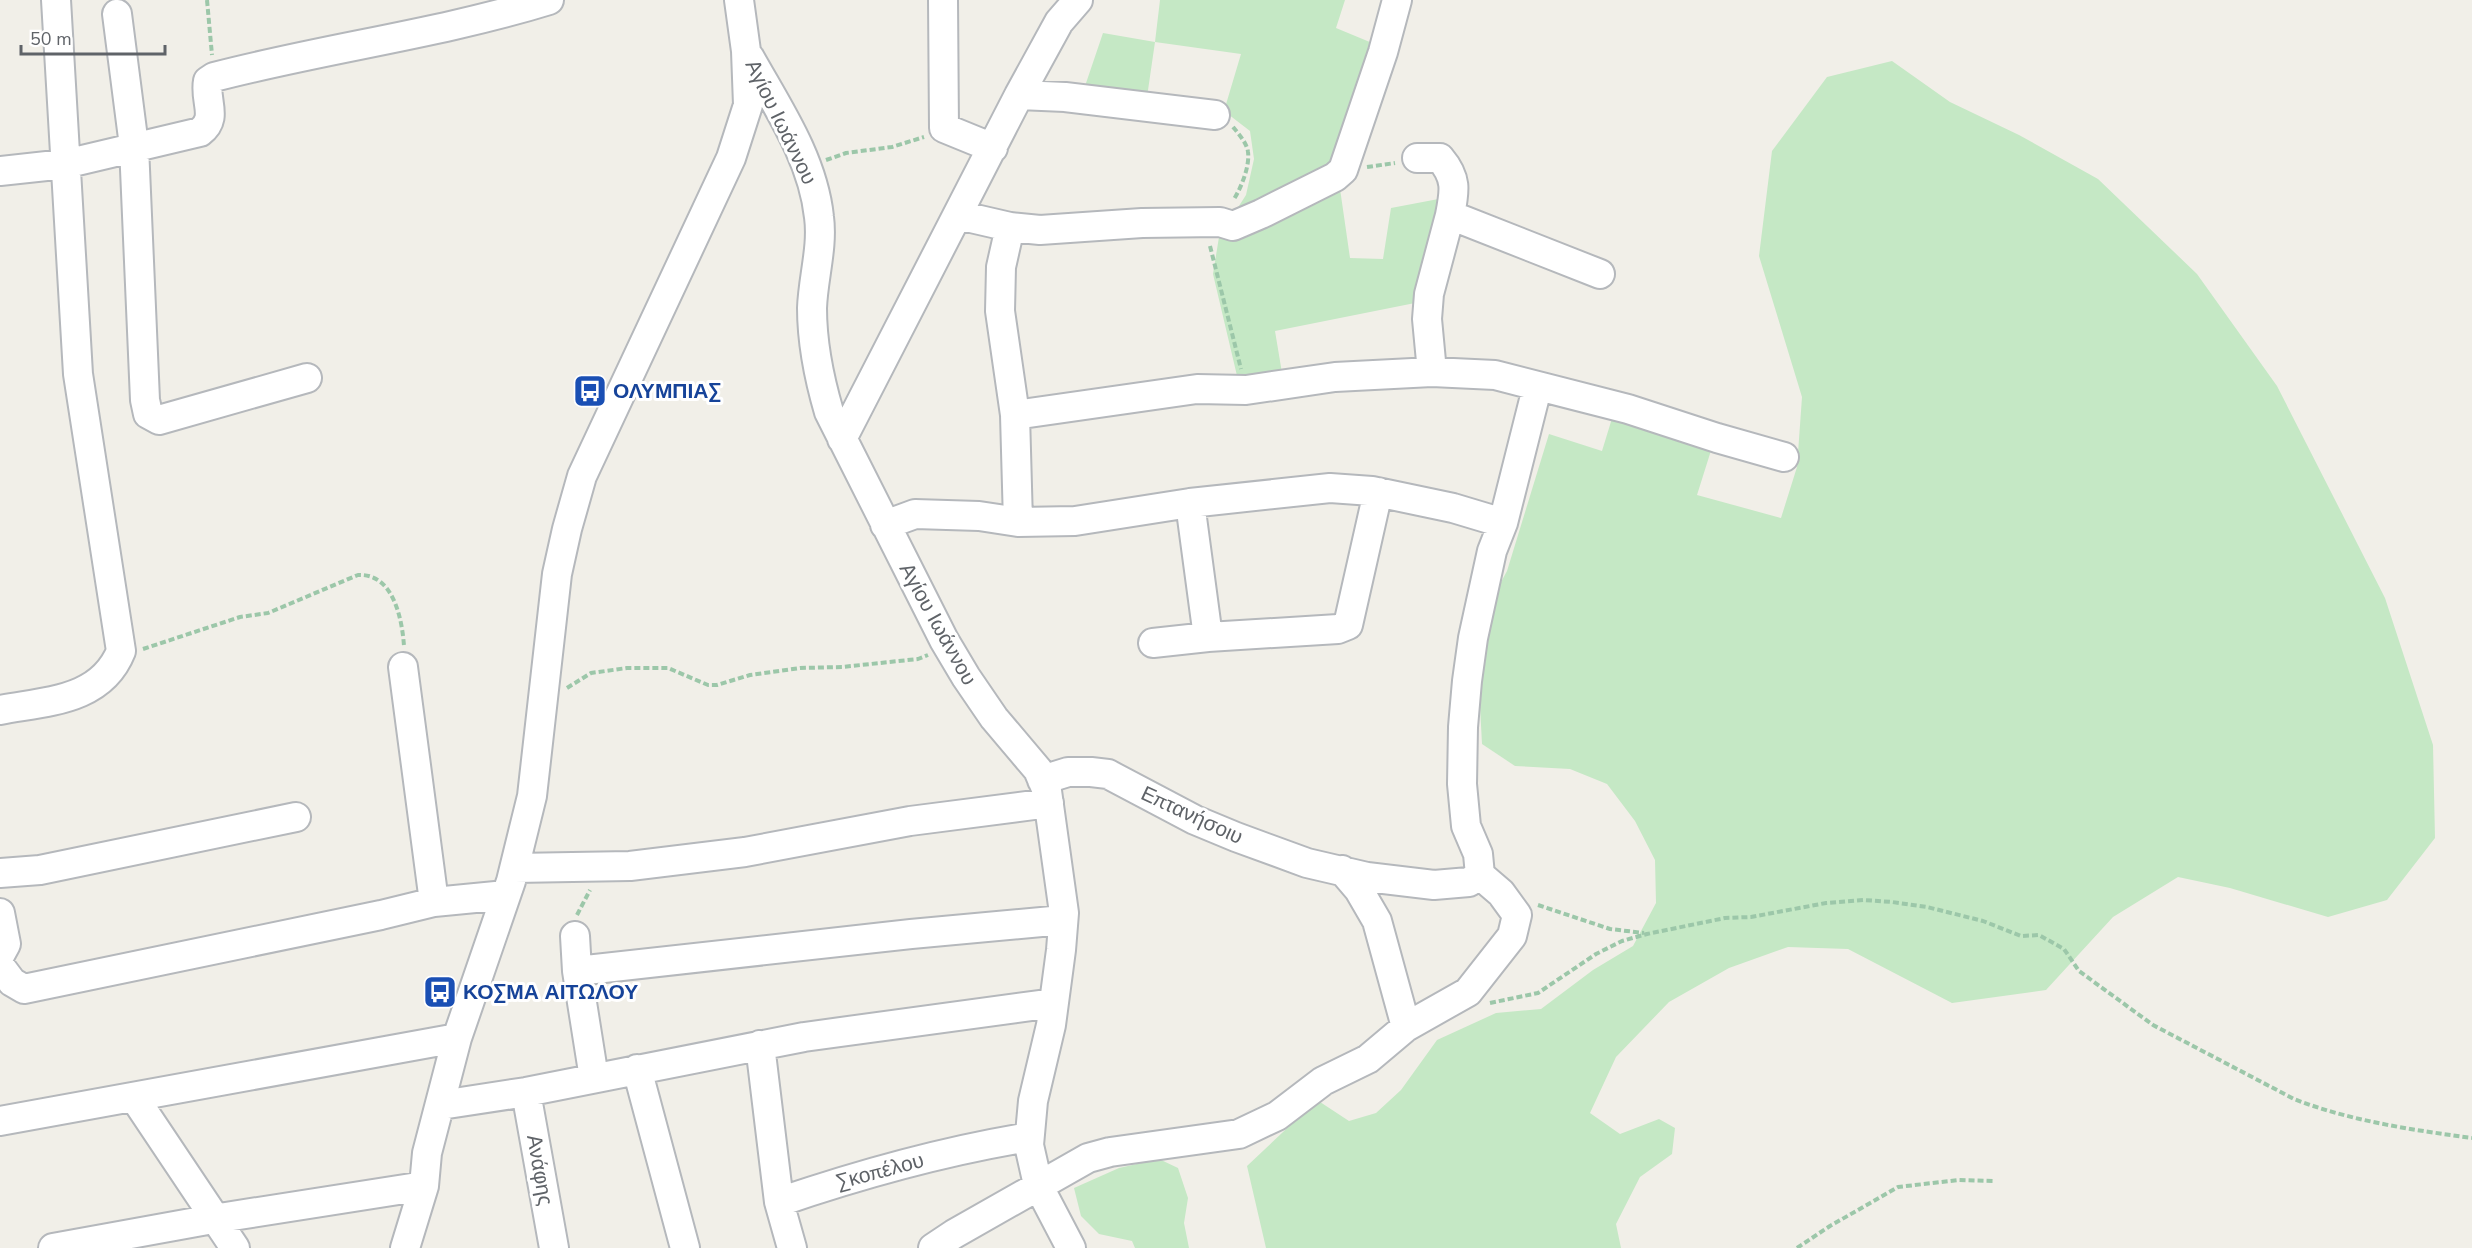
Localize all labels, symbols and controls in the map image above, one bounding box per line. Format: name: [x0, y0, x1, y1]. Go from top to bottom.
scale bar: [21, 18, 165, 56]
text: 50 m: [30, 27, 72, 51]
street label: Αγίου Ιωάννου: [739, 55, 823, 189]
bus stop icon: ΟΛΥΜΠΙΑΣ: [572, 373, 608, 409]
place label: ΟΛΥΜΠΙΑΣ: [613, 377, 721, 405]
street label: Αγίου Ιωάννου: [893, 558, 983, 690]
street label: Επτανήσοιυ: [1136, 779, 1248, 851]
bus stop icon: ΚΟΣΜΑ ΑΙΤΩΛΟΥ: [422, 974, 458, 1010]
place label: ΚΟΣΜΑ ΑΙΤΩΛΟΥ: [463, 978, 638, 1006]
street label: Ανάφης: [520, 1132, 560, 1208]
street label: Σκοπέλου: [833, 1146, 927, 1196]

